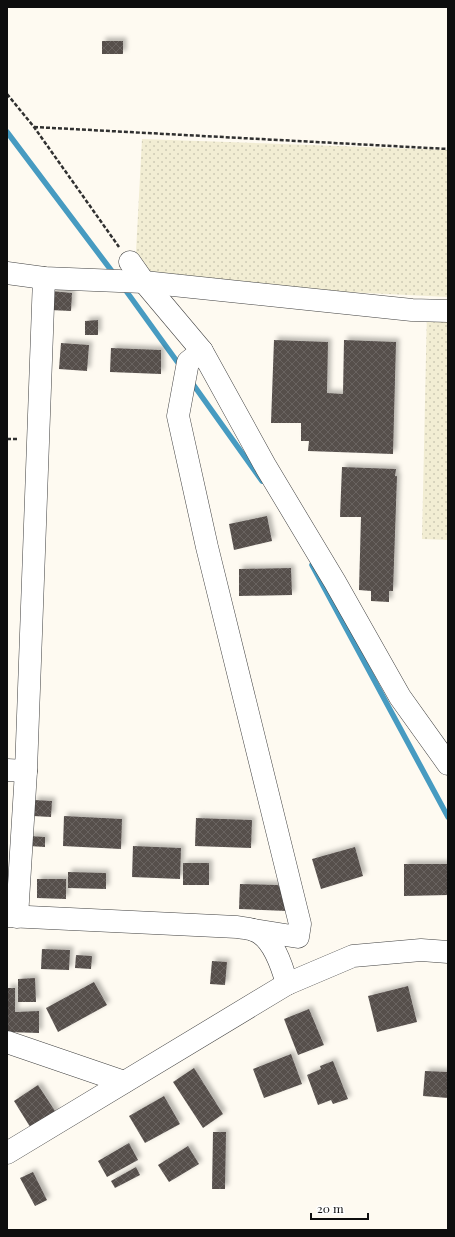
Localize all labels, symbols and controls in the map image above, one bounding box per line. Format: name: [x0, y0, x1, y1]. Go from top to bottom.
scale bar: [311, 1195, 368, 1221]
text: 20 m: [317, 1200, 344, 1216]

